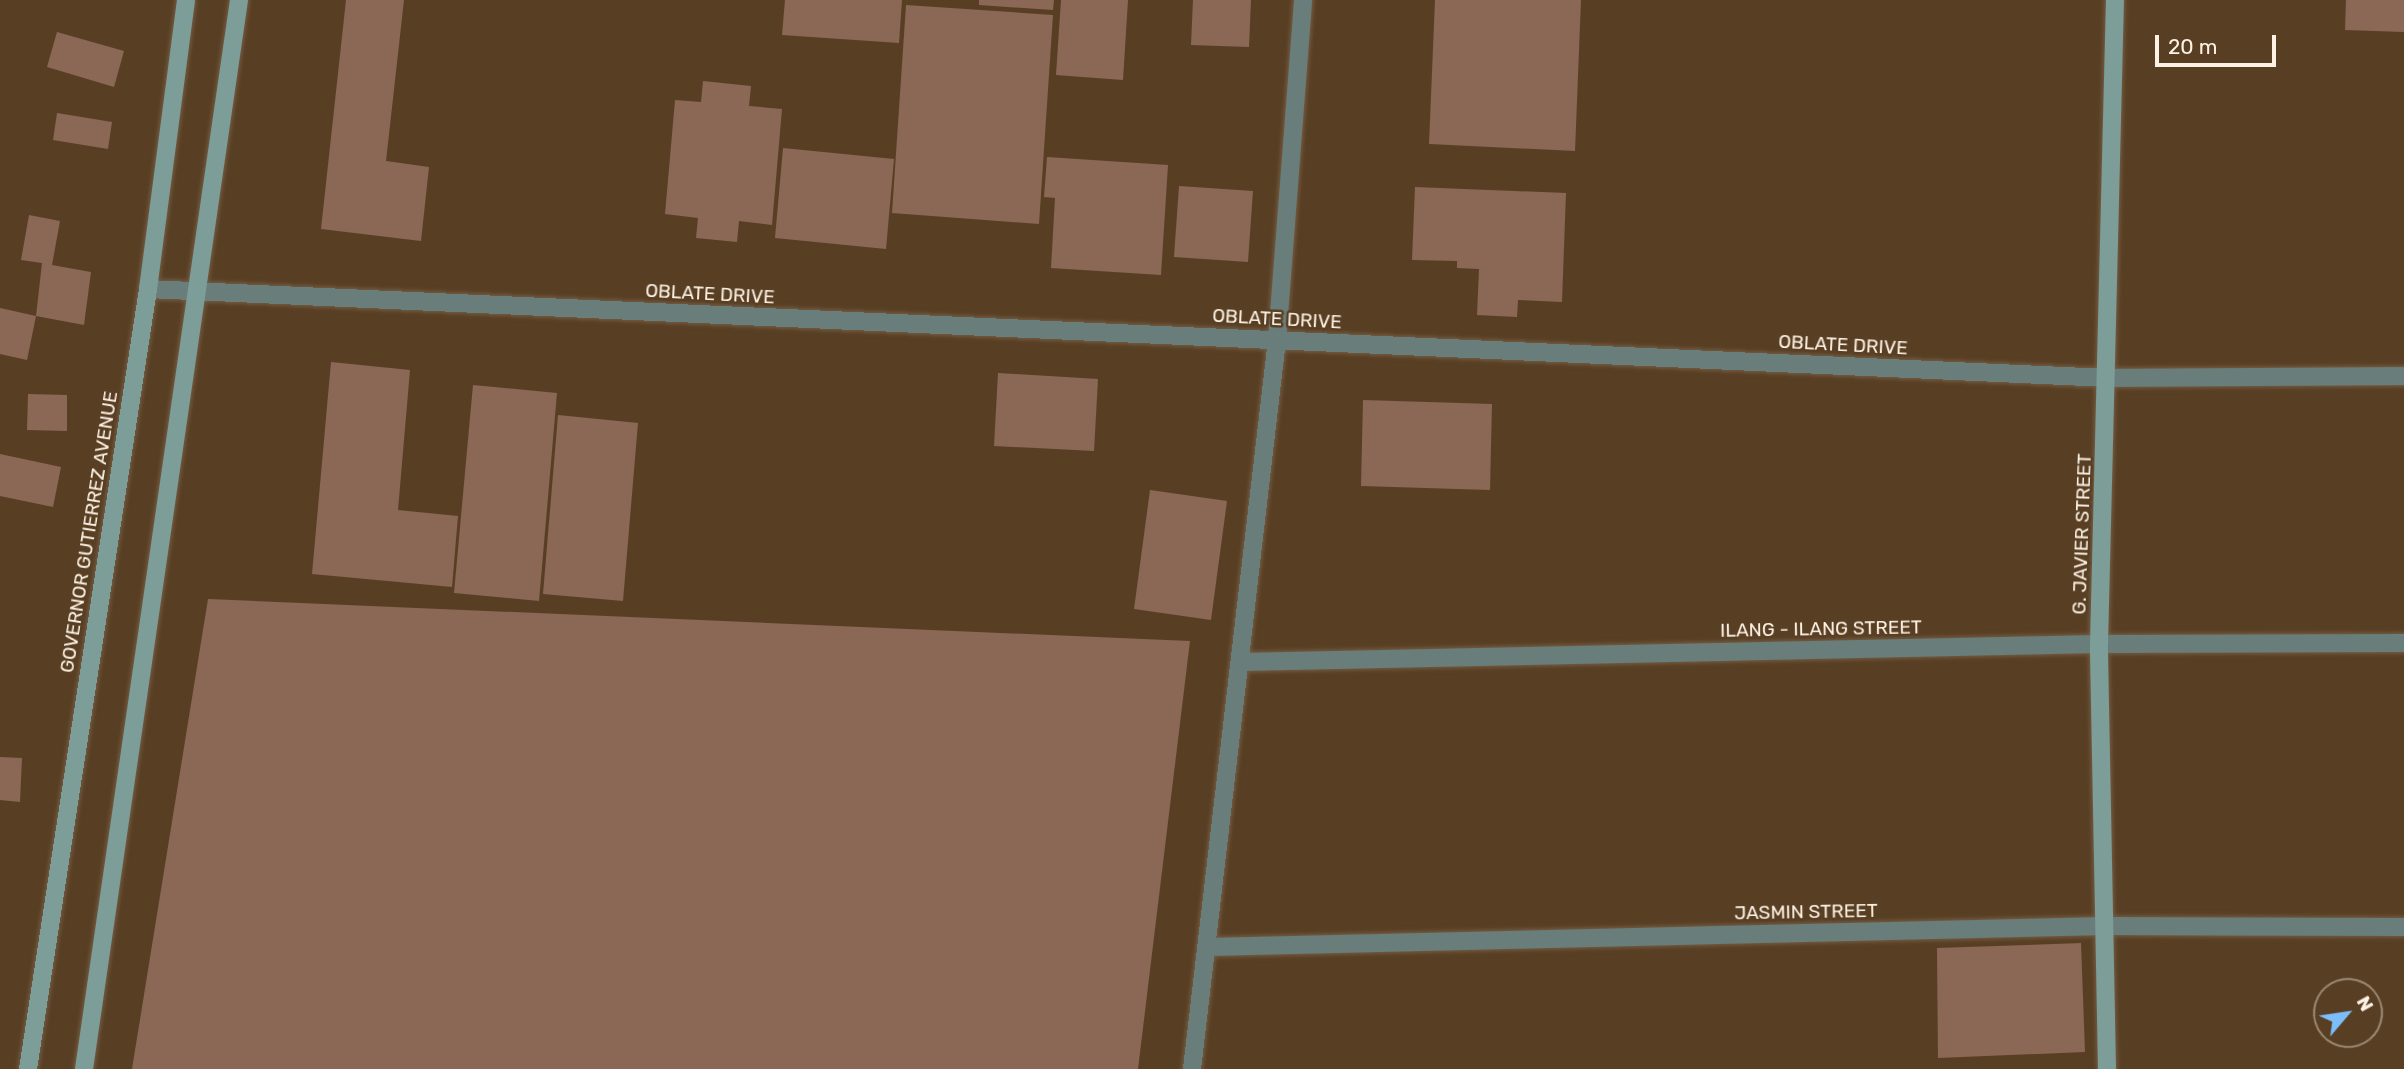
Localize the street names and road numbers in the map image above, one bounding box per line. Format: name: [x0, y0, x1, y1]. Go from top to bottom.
street label: OBLATE DRIVE: [645, 279, 775, 309]
street label: OBLATE DRIVE: [1212, 304, 1342, 334]
street label: OBLATE DRIVE: [1778, 330, 1908, 360]
street label: GOVERNOR GUTIERREZ AVENUE: [55, 389, 123, 675]
street label: G. JAVIER STREET: [2068, 453, 2096, 615]
street label: ILANG - ILANG STREET: [1720, 616, 1922, 642]
street label: JASMIN STREET: [1734, 899, 1878, 925]

